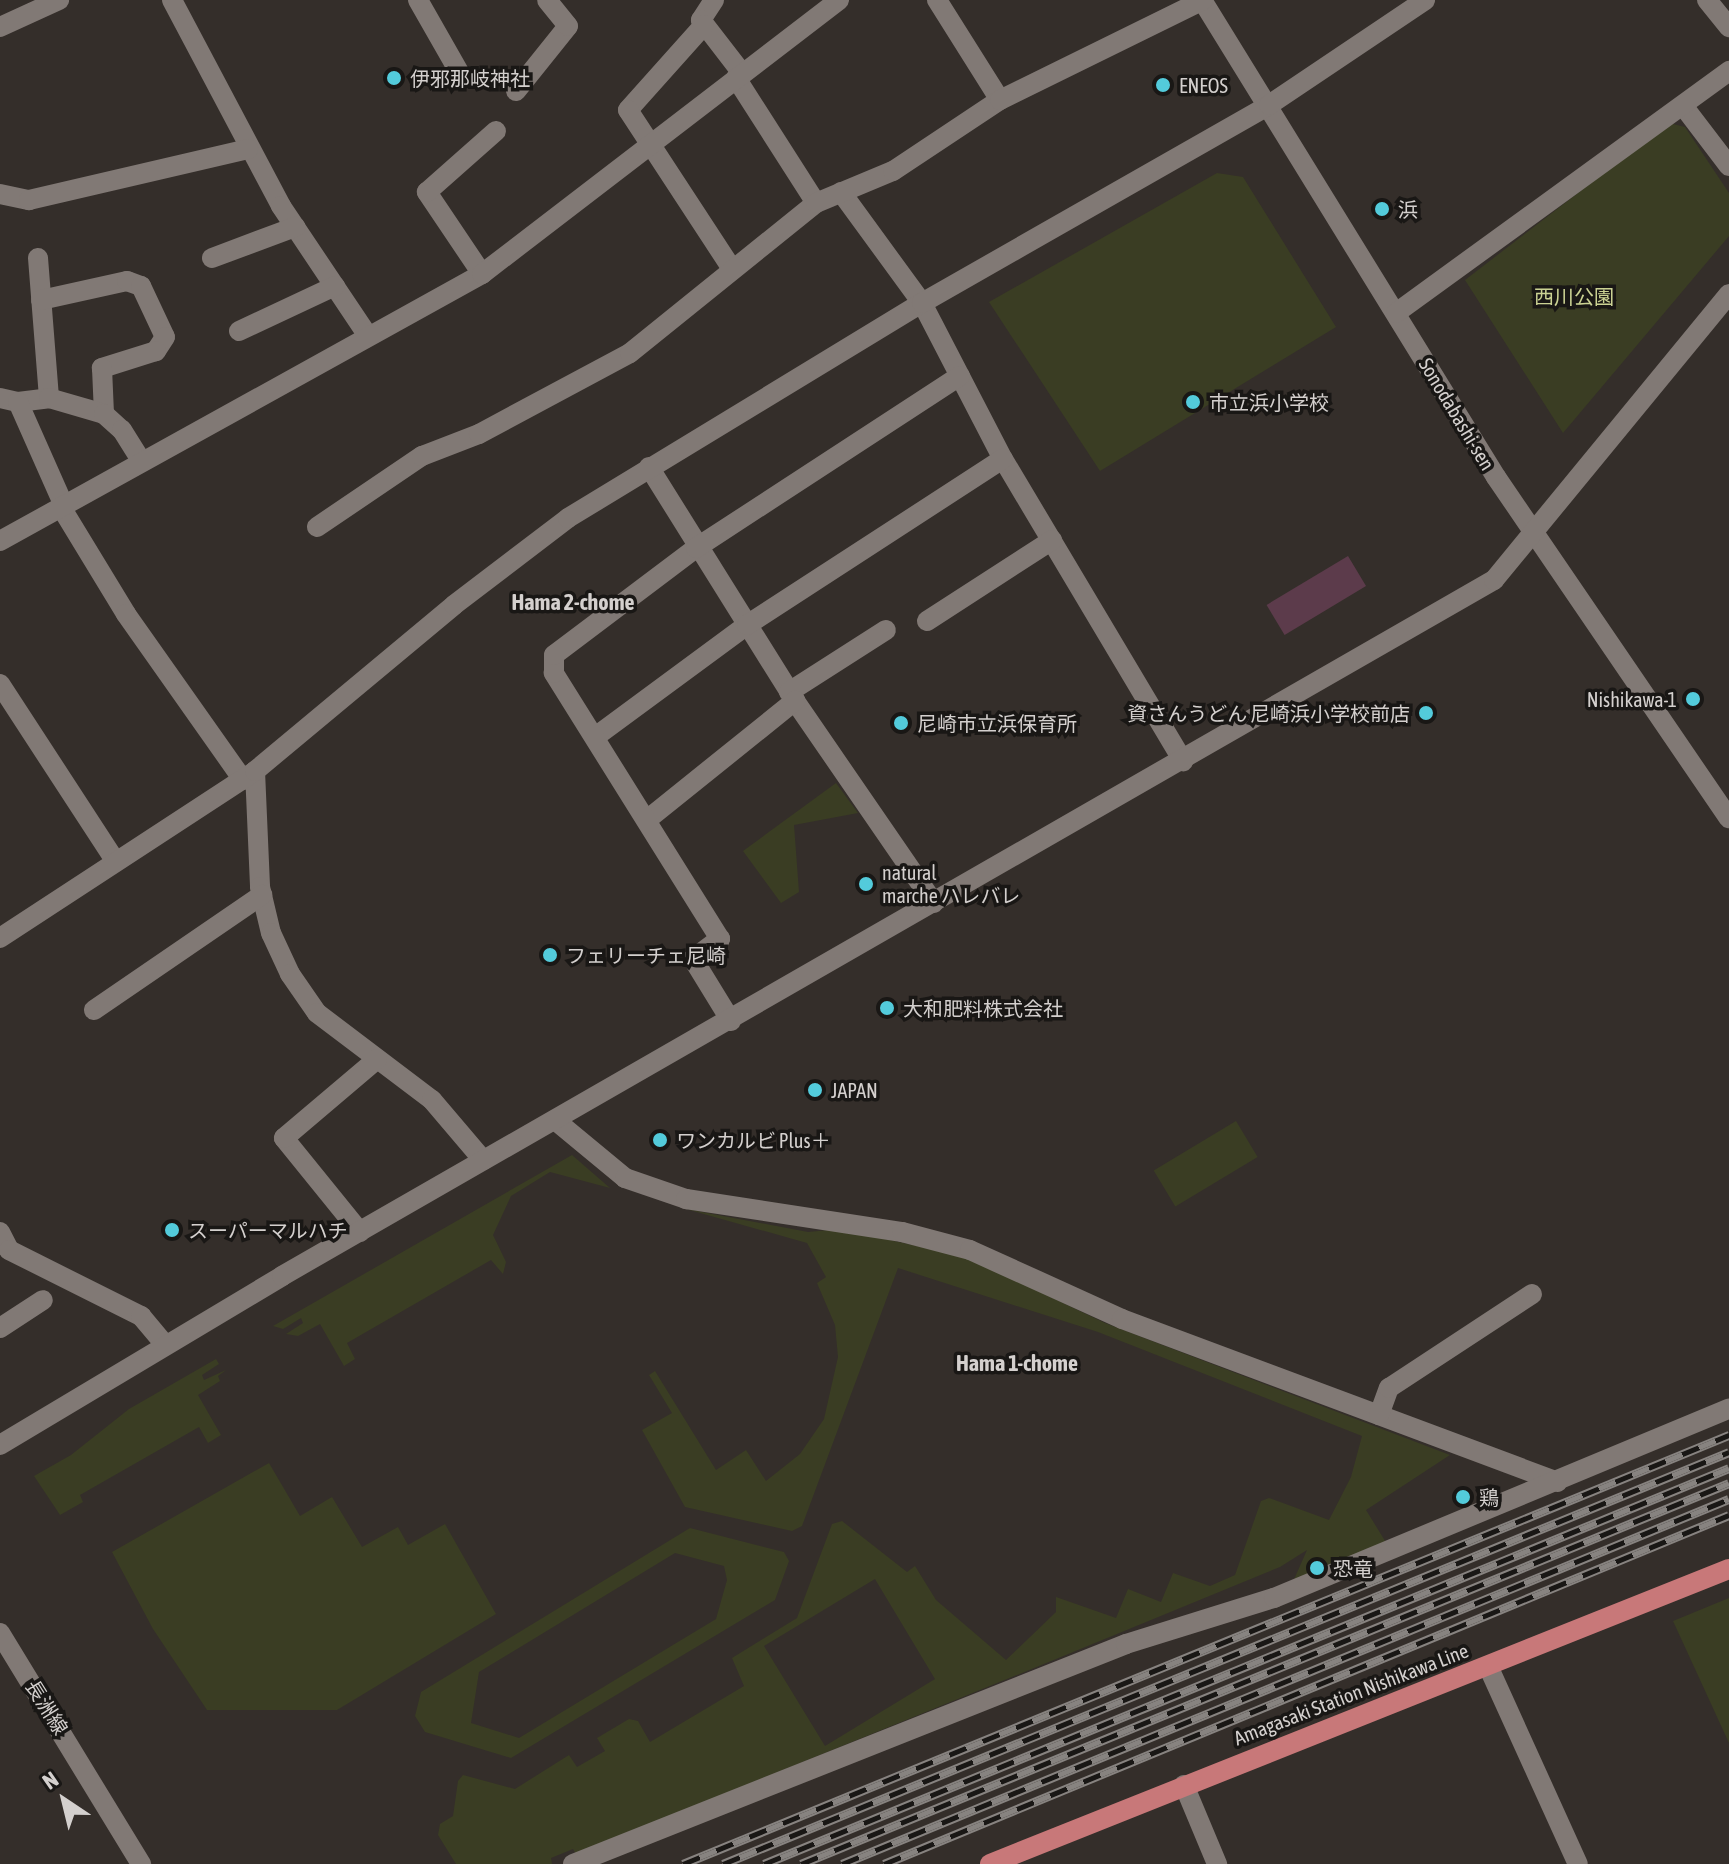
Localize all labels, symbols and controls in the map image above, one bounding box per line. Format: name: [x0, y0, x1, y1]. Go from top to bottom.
place label: 伊邪那岐神社: [410, 66, 530, 90]
marker: 伊邪那岐神社: [385, 69, 403, 87]
place label: ENEOS: [1179, 73, 1228, 97]
marker: ENEOS: [1154, 76, 1172, 94]
place label: 浜: [1398, 197, 1418, 221]
marker: 浜: [1373, 200, 1391, 218]
park label: 西川公園: [1534, 284, 1614, 308]
street label: Sonodabashi-sen: [1414, 354, 1500, 474]
place label: 市立浜小学校: [1209, 390, 1329, 414]
marker: 市立浜小学校: [1184, 393, 1202, 411]
district label: Hama 2-chome: [512, 590, 634, 616]
place label: Nishikawa-1: [1587, 687, 1677, 711]
marker: Nishikawa-1: [1684, 690, 1702, 708]
place label: 資さんうどん 尼崎浜小学校前店: [1127, 701, 1410, 725]
marker: 資さんうどん 尼崎浜小学校前店: [1417, 704, 1435, 722]
place label: 尼崎市立浜保育所: [917, 711, 1077, 735]
marker: 尼崎市立浜保育所: [892, 714, 910, 732]
place label: natural marche ハレバレ: [882, 860, 1021, 907]
marker: natural marche ハレバレ: [857, 875, 875, 893]
place label: フェリーチェ尼崎: [566, 943, 726, 967]
marker: フェリーチェ尼崎: [541, 946, 559, 964]
place label: 大和肥料株式会社: [903, 996, 1063, 1020]
marker: 大和肥料株式会社: [878, 999, 896, 1017]
place label: JAPAN: [831, 1078, 878, 1102]
marker: JAPAN: [806, 1081, 824, 1099]
place label: ワンカルビ Plus＋: [676, 1128, 831, 1152]
marker: ワンカルビ Plus＋: [651, 1131, 669, 1149]
place label: スーパーマルハチ: [188, 1218, 348, 1242]
marker: スーパーマルハチ: [163, 1221, 181, 1239]
district label: Hama 1-chome: [956, 1351, 1078, 1377]
place label: 鶏: [1479, 1485, 1499, 1509]
marker: 鶏: [1454, 1488, 1472, 1506]
place label: 恐竜: [1333, 1556, 1373, 1580]
marker: 恐竜: [1308, 1559, 1326, 1577]
street label: Amagasaki Station Nishikawa Line: [1230, 1638, 1472, 1750]
street label: 長洲線: [21, 1675, 73, 1739]
north arrow: [24, 1760, 104, 1840]
text: N: [37, 1766, 63, 1795]

